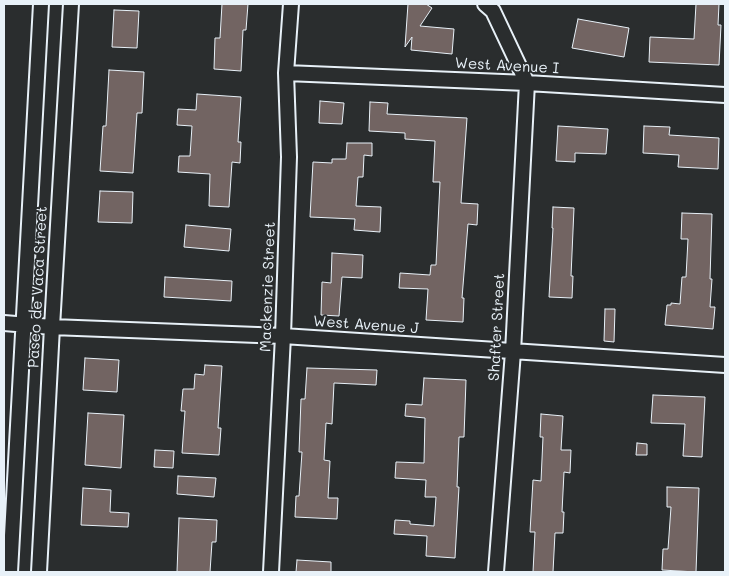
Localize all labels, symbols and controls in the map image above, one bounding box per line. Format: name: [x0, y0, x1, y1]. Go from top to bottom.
street label: West Avenue I: [454, 54, 560, 78]
street label: Paseo de Vaca Street: [25, 206, 51, 368]
street label: Mackenzie Street: [257, 222, 279, 352]
street label: Shafter Street: [485, 273, 509, 381]
street label: West Avenue J: [312, 312, 420, 338]

